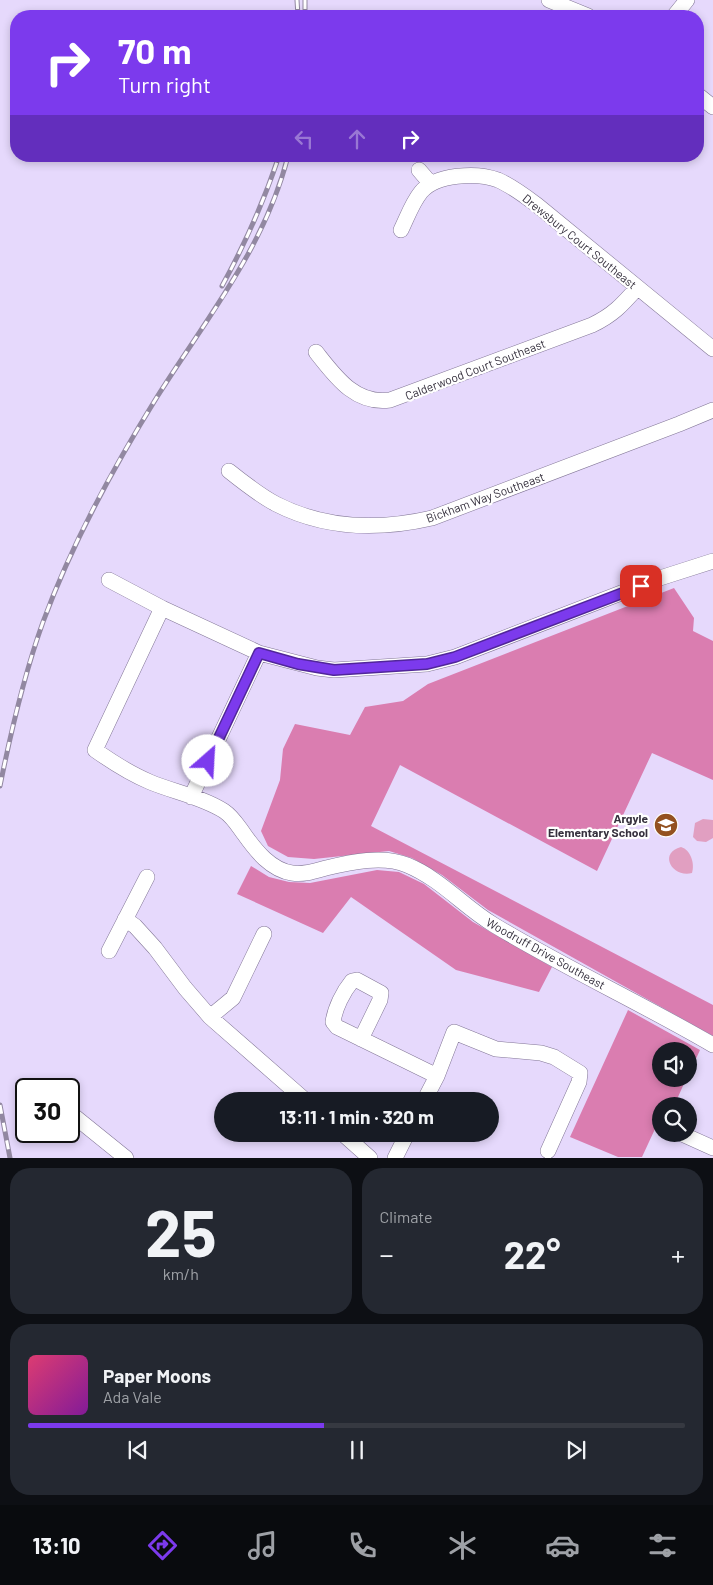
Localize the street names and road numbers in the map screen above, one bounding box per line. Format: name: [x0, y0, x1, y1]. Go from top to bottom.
street label: Drewsbury Court Southeast: [520, 191, 640, 291]
street label: Calderwood Court Southeast: [403, 336, 547, 402]
street label: Bickham Way Southeast: [424, 469, 546, 525]
street label: Woodruff Drive Southeast: [484, 914, 608, 992]

